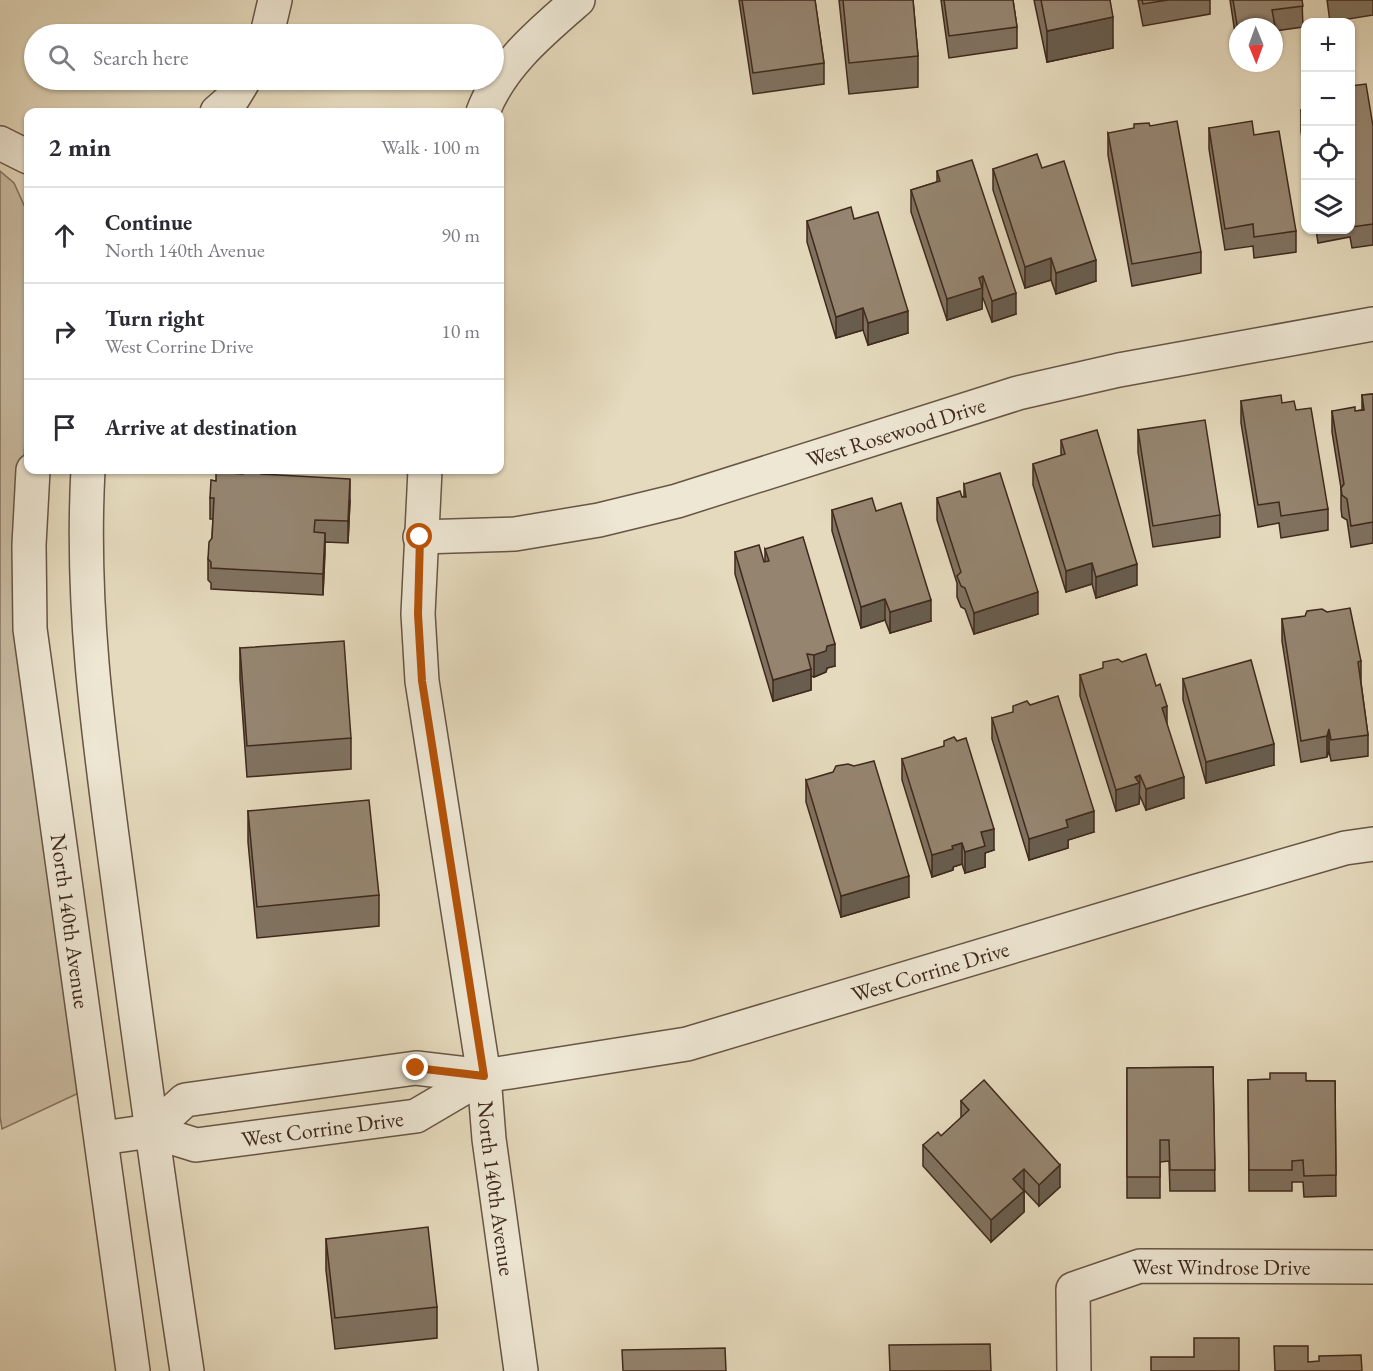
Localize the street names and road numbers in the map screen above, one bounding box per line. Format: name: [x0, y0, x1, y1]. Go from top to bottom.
street label: West Rosewood Drive: [803, 390, 989, 474]
street label: North 140th Avenue: [44, 832, 97, 1011]
street label: West Corrine Drive: [848, 934, 1013, 1008]
street label: North 140th Avenue: [472, 1100, 522, 1278]
street label: West Corrine Drive: [239, 1103, 406, 1153]
street label: West Windrose Drive: [1132, 1251, 1311, 1281]

